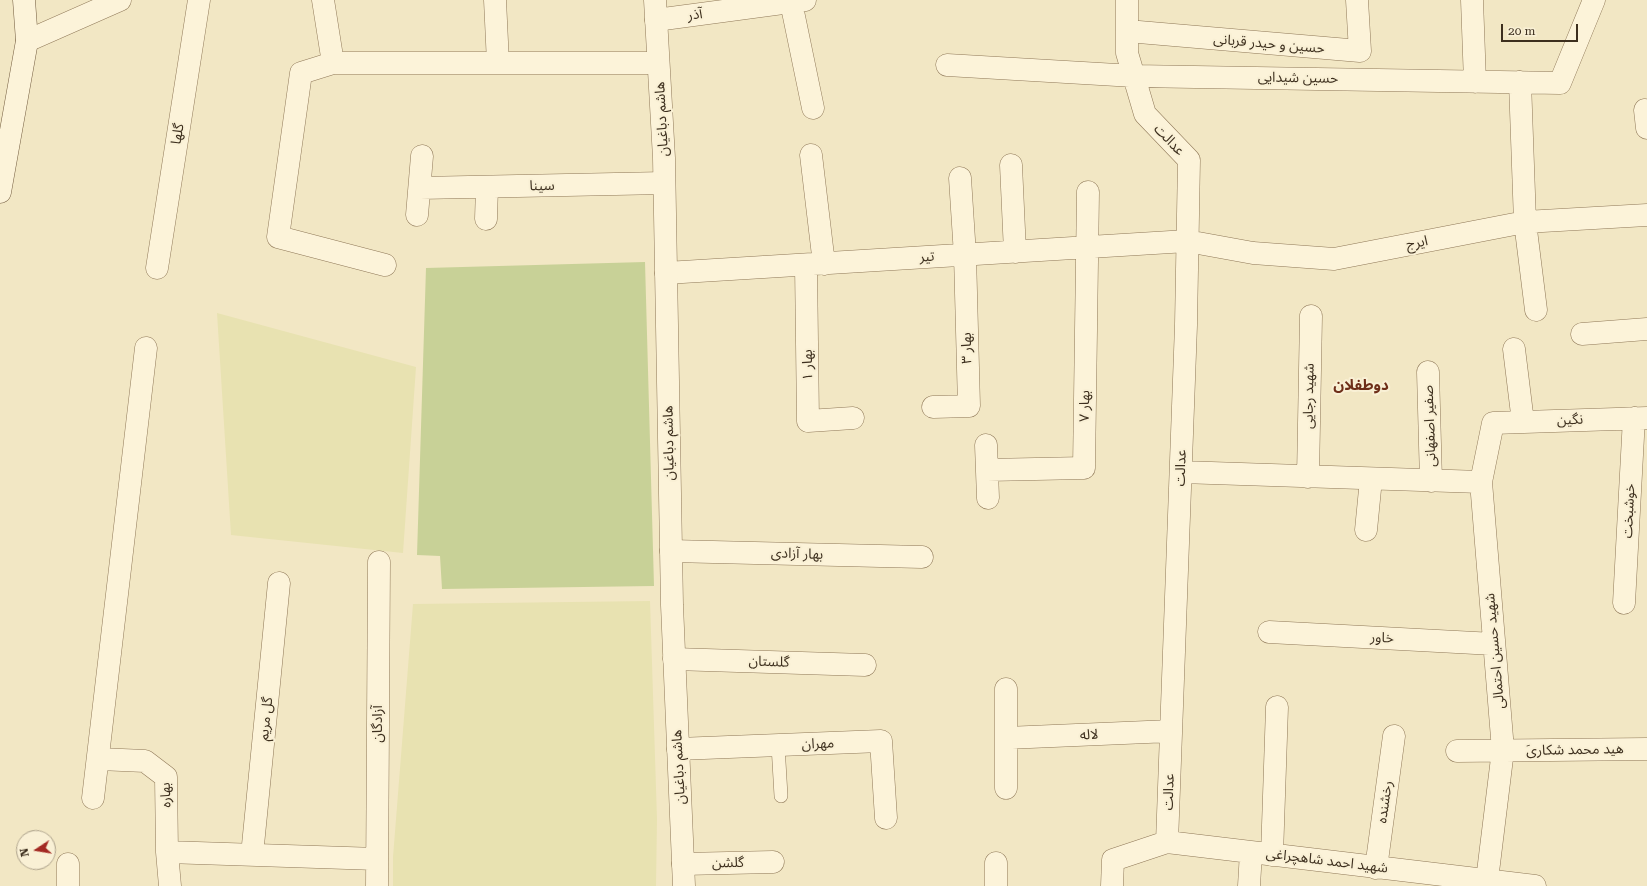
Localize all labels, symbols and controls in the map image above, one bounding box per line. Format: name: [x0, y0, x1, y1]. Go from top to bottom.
street label: آذر: [686, 6, 704, 24]
scale bar: [1503, 16, 1580, 42]
text: 20 m: [1508, 24, 1535, 38]
street label: حسین و حیدر قربانی: [1213, 31, 1325, 57]
street label: حسین شیدایی: [1258, 69, 1338, 87]
street label: هاشم دباغیان: [652, 81, 672, 157]
street label: عدالت: [1150, 121, 1188, 159]
street label: گلها: [168, 122, 188, 146]
street label: سینا: [529, 177, 555, 195]
street label: ایرج: [1405, 233, 1429, 253]
street label: تیر: [919, 248, 935, 266]
street label: بهار ۳: [958, 332, 976, 364]
street label: بهار ۱: [799, 349, 817, 381]
street label: شهید رجایی: [1300, 363, 1318, 429]
district label: دوطفلان: [1333, 377, 1389, 395]
street label: صفیر اصفهانی: [1420, 385, 1440, 467]
street label: بهار ۷: [1076, 390, 1094, 422]
street label: هاشم دباغیان: [660, 405, 678, 481]
street label: نگین: [1557, 411, 1583, 429]
street label: عدالت: [1172, 449, 1190, 487]
street label: خوشبخت: [1619, 483, 1639, 539]
street label: بهار آزادی: [771, 545, 823, 563]
street label: شهید حسین احتمالی: [1482, 592, 1508, 710]
street label: خاور: [1370, 629, 1394, 647]
street label: گلستان: [748, 653, 790, 671]
street label: گل مریم: [255, 696, 277, 742]
street label: آزادگان: [370, 705, 386, 743]
street label: لاله: [1079, 726, 1099, 744]
street label: هاشم دباغیان: [669, 729, 689, 805]
street label: مهران: [801, 735, 835, 753]
street label: َهید محمد شکاری: [1526, 741, 1624, 759]
street label: عدالت: [1160, 773, 1178, 811]
street label: رخشنده: [1374, 780, 1396, 824]
street label: بهاره: [157, 782, 175, 808]
north arrow: [16, 830, 56, 870]
street label: شهید احمد شاهچراغی: [1265, 845, 1389, 877]
text: N: [18, 847, 32, 858]
street label: گلشن: [712, 854, 744, 872]

